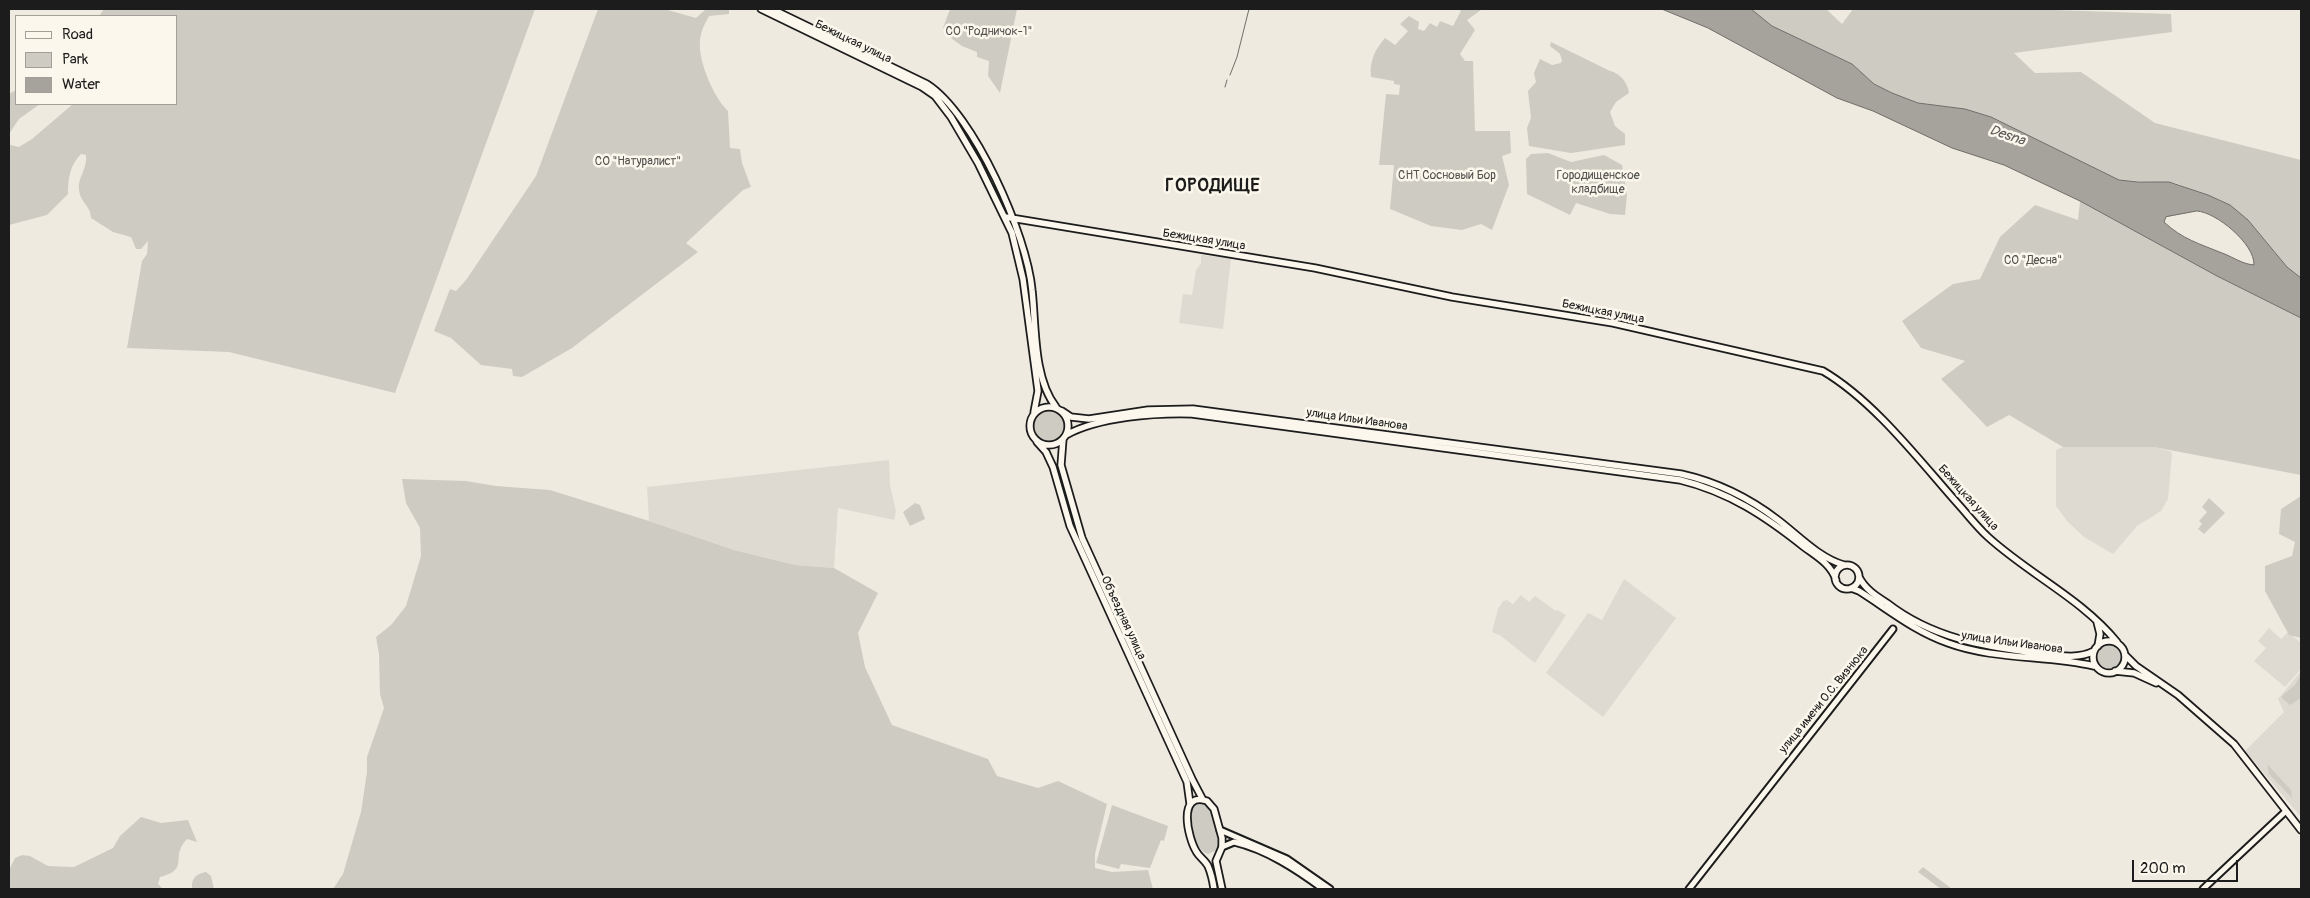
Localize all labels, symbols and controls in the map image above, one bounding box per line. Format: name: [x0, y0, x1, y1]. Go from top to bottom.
legend: [15, 15, 178, 105]
street label: Бежицкая улица: [812, 17, 894, 67]
text: Road: [62, 25, 93, 44]
park label: СО "Родничок-1": [946, 25, 1032, 39]
text: Park: [62, 50, 88, 69]
text: Water: [62, 75, 100, 94]
water label: Desna: [1987, 122, 2027, 150]
park label: СО "Натуралист": [595, 155, 681, 169]
park label: СНТ Сосновый Бор: [1398, 169, 1496, 183]
park label: Городищенское кладбище: [1556, 169, 1640, 197]
district label: ГОРОДИЩЕ: [1164, 175, 1262, 197]
street label: Бежицкая улица: [1162, 226, 1246, 254]
park label: СО "Десна": [2004, 254, 2062, 268]
street label: Бежицкая улица: [1561, 297, 1645, 327]
street label: улица Ильи Иванова: [1305, 406, 1409, 434]
street label: Бежицкая улица: [1935, 462, 2001, 534]
street label: Объездная улица: [1097, 574, 1149, 662]
street label: улица Ильи Иванова: [1960, 629, 2064, 657]
street label: улица имени О.С. Визнюка: [1776, 644, 1872, 756]
scale bar: [2135, 850, 2241, 882]
text: 200 m: [2140, 859, 2185, 878]

